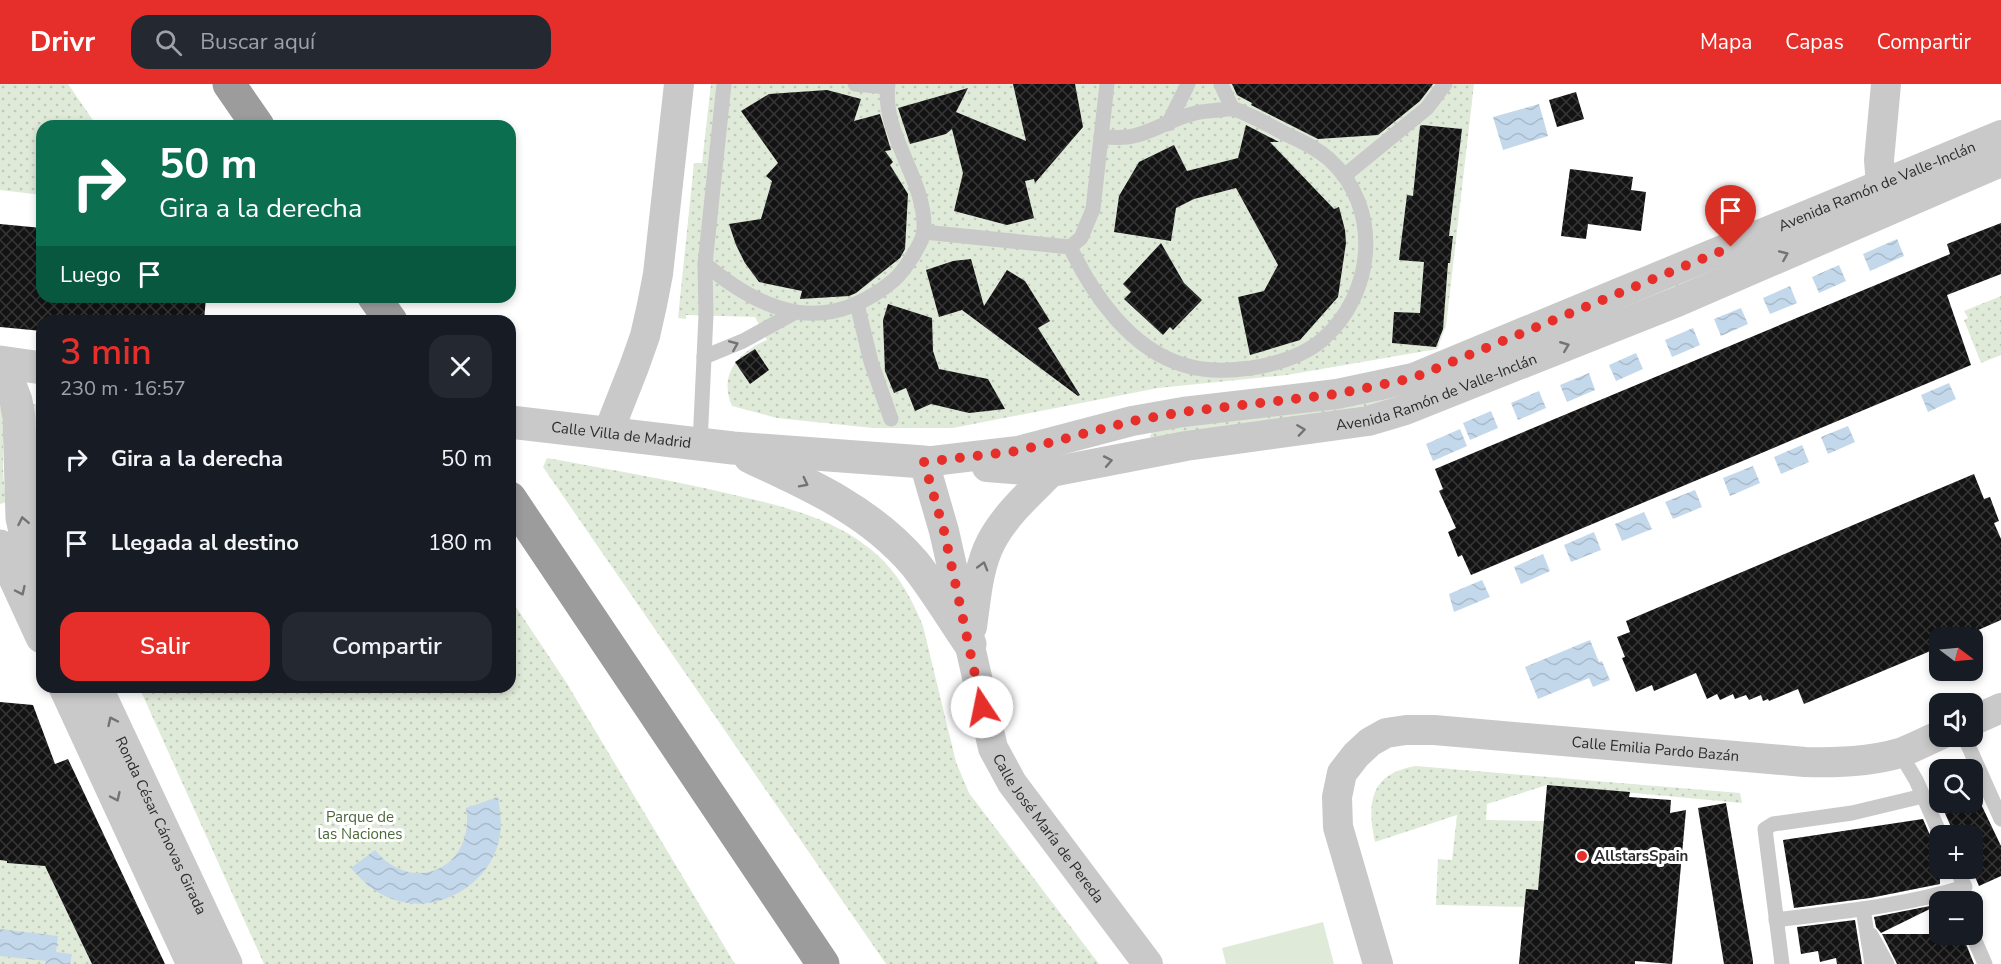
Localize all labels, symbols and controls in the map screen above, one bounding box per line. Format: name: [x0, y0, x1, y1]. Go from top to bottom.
search box: [131, 15, 551, 69]
text: Drivr: [30, 23, 95, 61]
icon: search: [152, 26, 185, 59]
text: Buscar aquí: [200, 27, 315, 57]
text: Mapa: [1700, 28, 1752, 56]
text: Capas: [1785, 28, 1844, 56]
text: Compartir: [1877, 28, 1971, 56]
text: 50 m: [159, 136, 258, 193]
street label: Avenida Ramón de Valle-Inclán: [1775, 137, 1979, 236]
icon: right: [60, 144, 138, 222]
pin: [1705, 185, 1756, 247]
text: Gira a la derecha: [159, 190, 362, 227]
icon: arrive: [1714, 194, 1747, 227]
one-way arrow: [1778, 251, 1789, 263]
icon: arrive: [133, 258, 166, 291]
text: Luego: [60, 260, 121, 290]
text: 3 min: [60, 328, 152, 377]
button: close: [429, 335, 492, 398]
one-way arrow: [727, 340, 738, 352]
one-way arrow: [1559, 341, 1570, 353]
street label: Avenida Ramón de Valle-Inclán: [1335, 349, 1540, 435]
text: 230 m · 16:57: [60, 375, 186, 402]
street label: Calle Villa de Madrid: [550, 417, 692, 453]
one-way arrow: [1296, 425, 1305, 437]
icon: right: [60, 443, 93, 476]
text: Gira a la derecha: [111, 444, 283, 474]
text: 50 m: [441, 444, 492, 474]
one-way arrow: [1103, 455, 1113, 468]
one-way arrow: [798, 475, 809, 487]
one-way arrow: [17, 516, 30, 526]
icon: arrive: [60, 527, 93, 560]
text: Llegada al destino: [111, 528, 299, 558]
text: 180 m: [428, 528, 492, 558]
one-way arrow: [976, 561, 988, 572]
one-way arrow: [14, 585, 26, 596]
button: Salir: [60, 612, 270, 681]
button: Compartir: [282, 612, 492, 681]
north arrow: [1929, 627, 1983, 681]
map controls: [1929, 627, 1983, 945]
position arrow: [950, 675, 1014, 739]
button: sound: [1929, 693, 1983, 747]
one-way arrow: [108, 716, 120, 727]
street label: Calle Emilia Pardo Bazán: [1571, 732, 1740, 766]
street label: Ronda César Cánovas Girada: [111, 733, 211, 918]
street label: Calle José María de Pereda: [988, 750, 1109, 907]
button: search: [1929, 759, 1983, 813]
one-way arrow: [109, 791, 121, 802]
park label: Parque de las Naciones: [318, 807, 403, 844]
button: +: [1929, 825, 1983, 879]
place label: AllstarsSpain: [1594, 846, 1688, 866]
marker: AllstarsSpain: [1575, 849, 1589, 863]
button: −: [1929, 891, 1983, 945]

